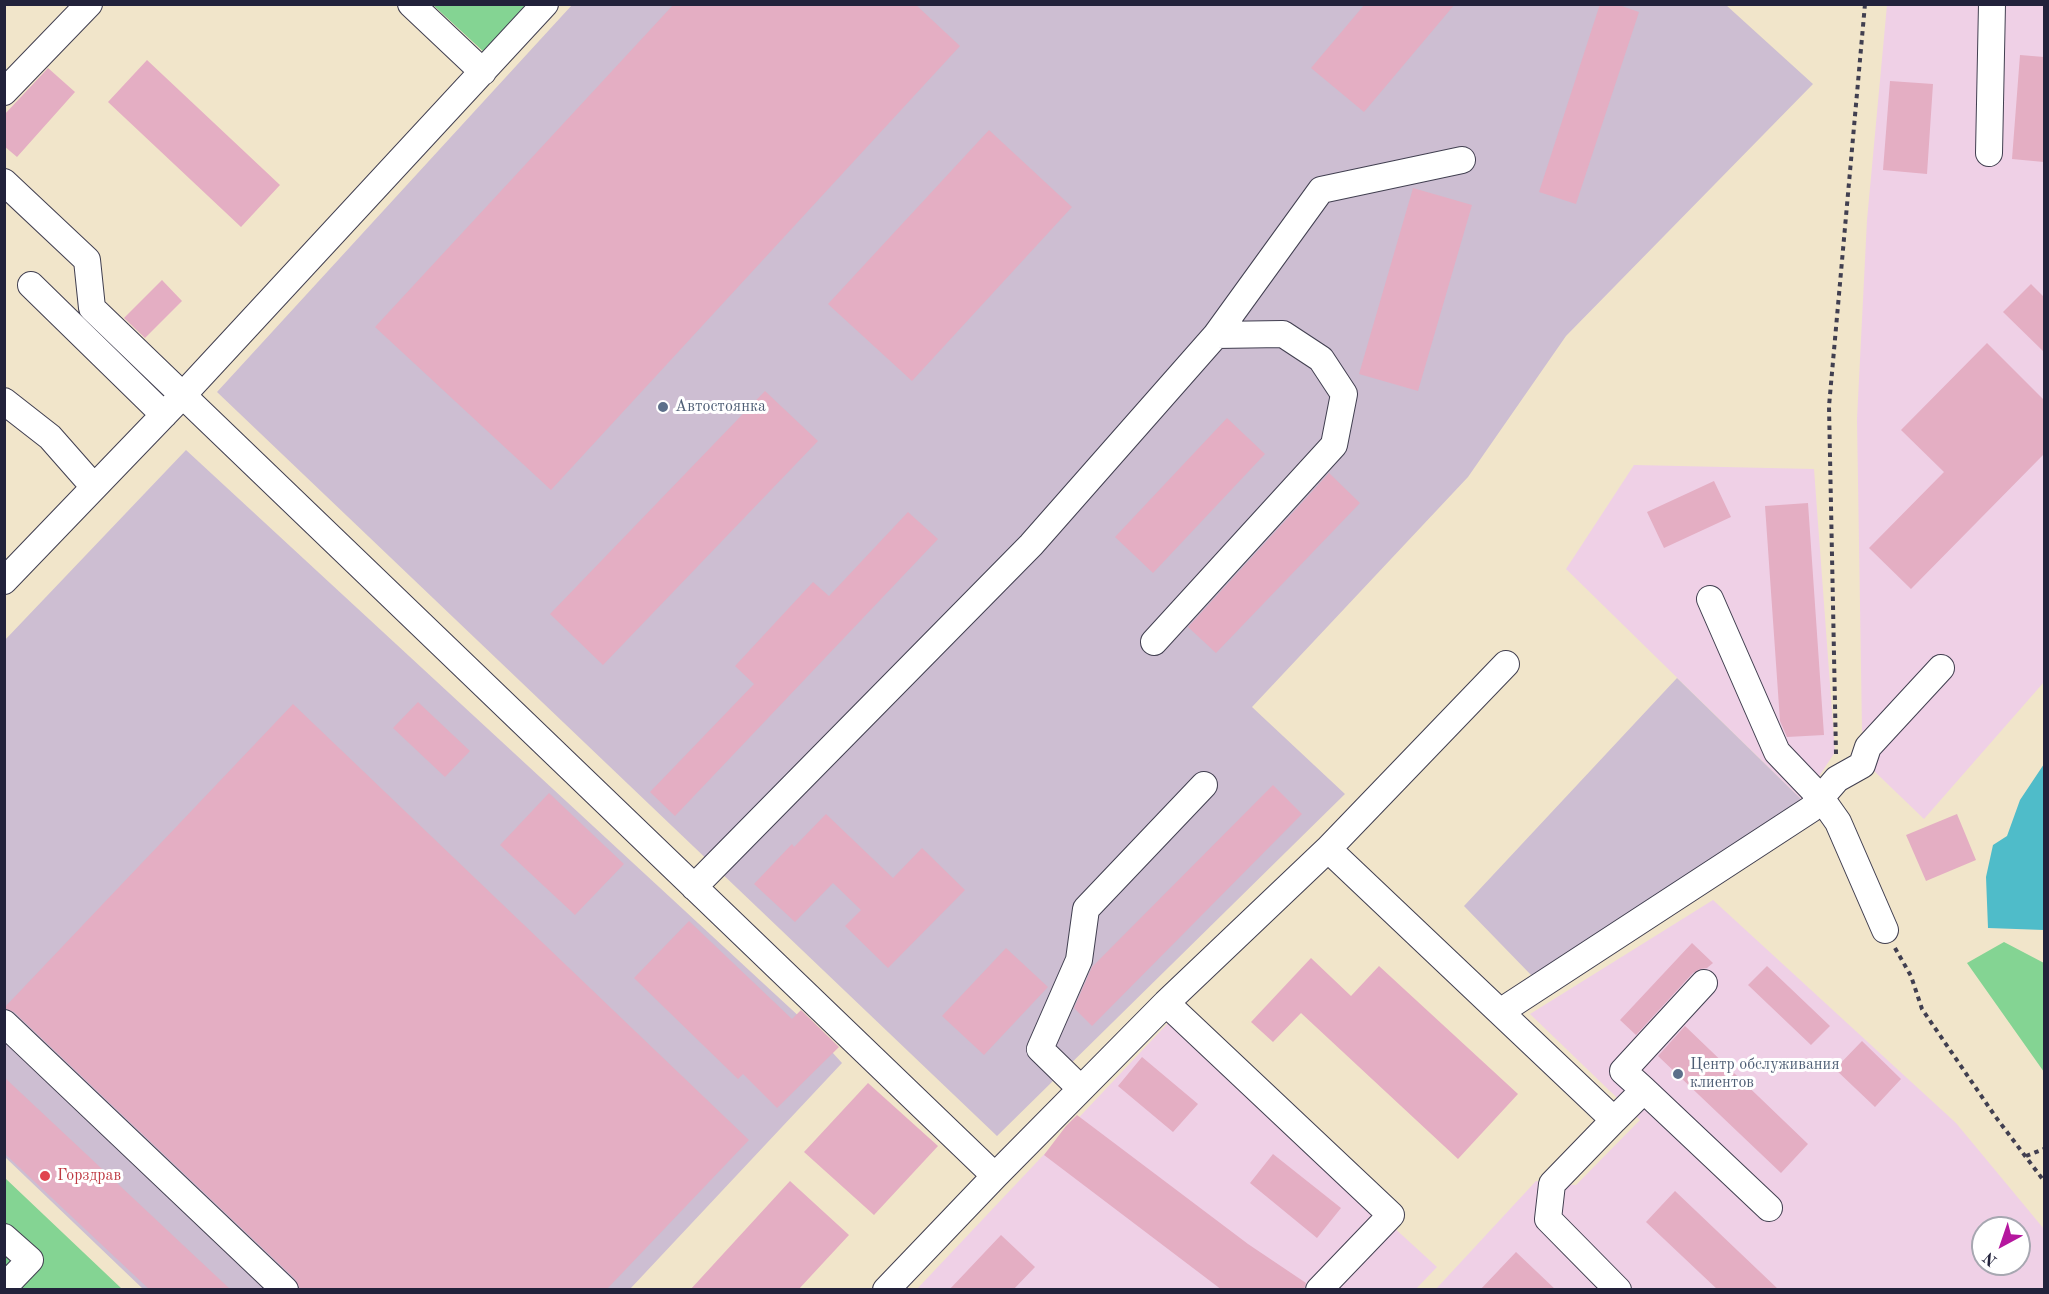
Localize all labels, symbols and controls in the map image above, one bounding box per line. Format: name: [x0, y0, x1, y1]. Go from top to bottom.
place label: Автостоянка: [675, 397, 766, 417]
marker: Автостоянка: [656, 400, 670, 414]
place label: Центр обслуживания клиентов: [1690, 1055, 1840, 1093]
marker: Центр обслуживания клиентов: [1671, 1067, 1685, 1081]
place label: Горздрав: [57, 1166, 121, 1186]
marker: Горздрав: [38, 1169, 52, 1183]
north arrow: [1971, 1216, 2031, 1276]
text: N: [1981, 1248, 2001, 1268]

